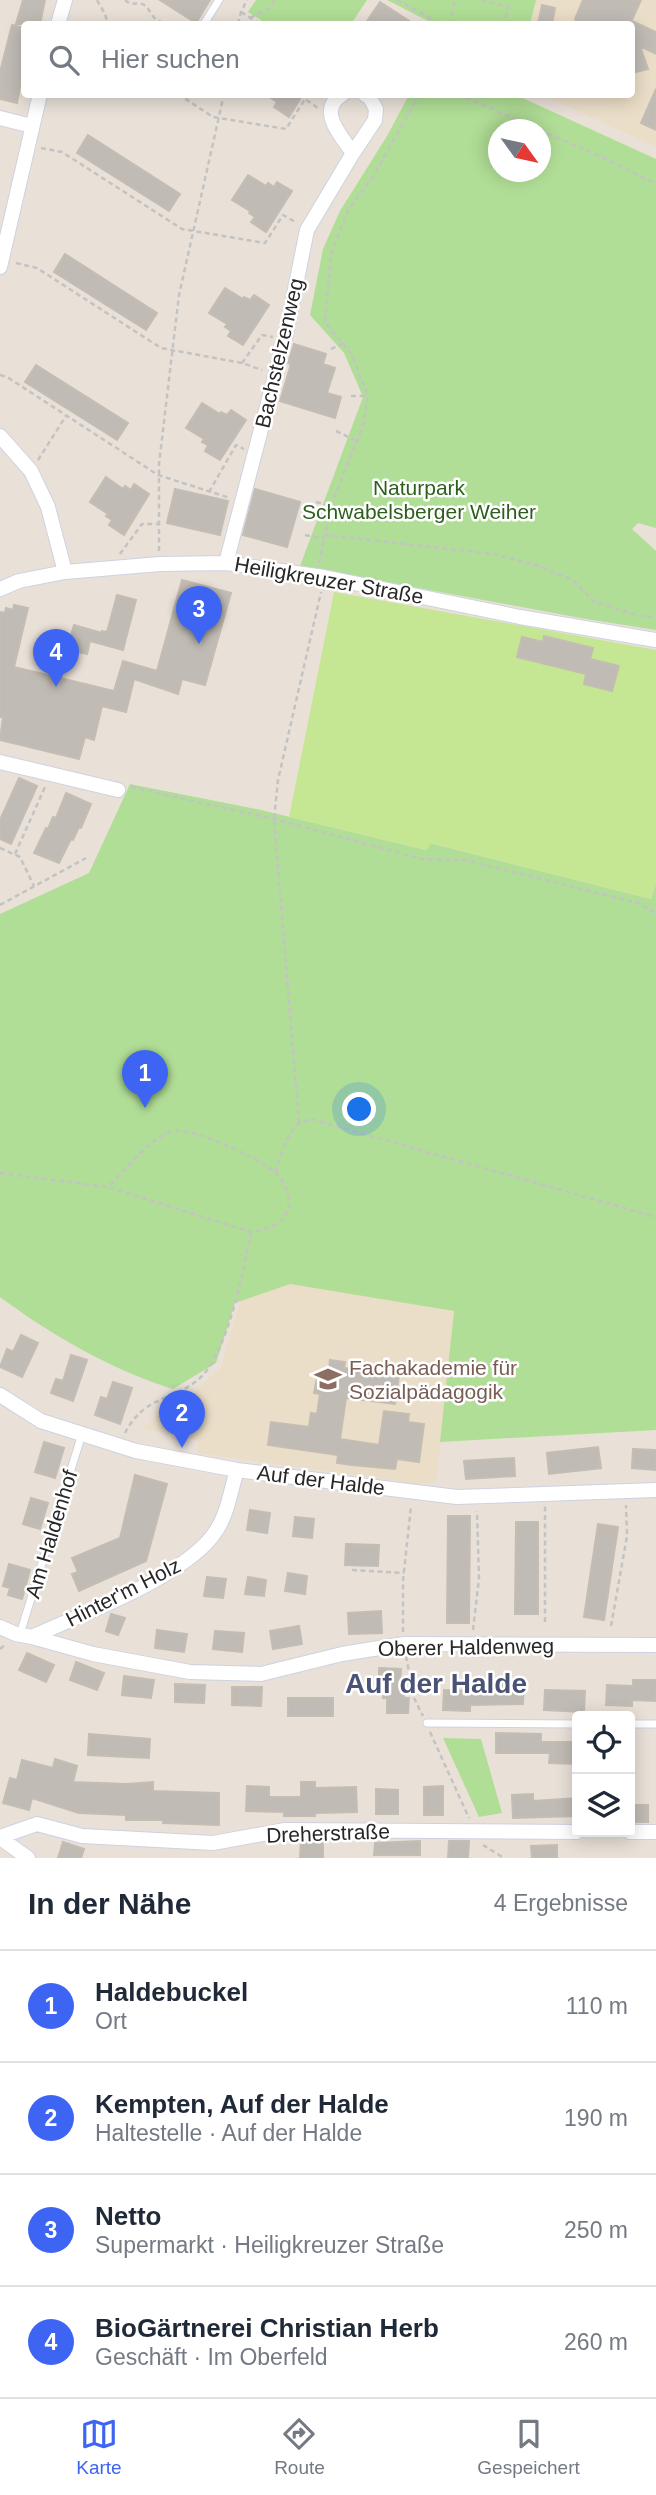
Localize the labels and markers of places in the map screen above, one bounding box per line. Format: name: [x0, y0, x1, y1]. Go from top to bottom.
pin: 3: [176, 586, 222, 644]
pin: 4: [33, 629, 79, 687]
pin: 1: [122, 1050, 168, 1108]
place label: Fachakademie für Sozialpädagogik: [349, 1356, 517, 1403]
school or university icon: Fachakademie für Sozialpädagogik: [313, 1364, 343, 1394]
pin: 2: [159, 1390, 205, 1448]

